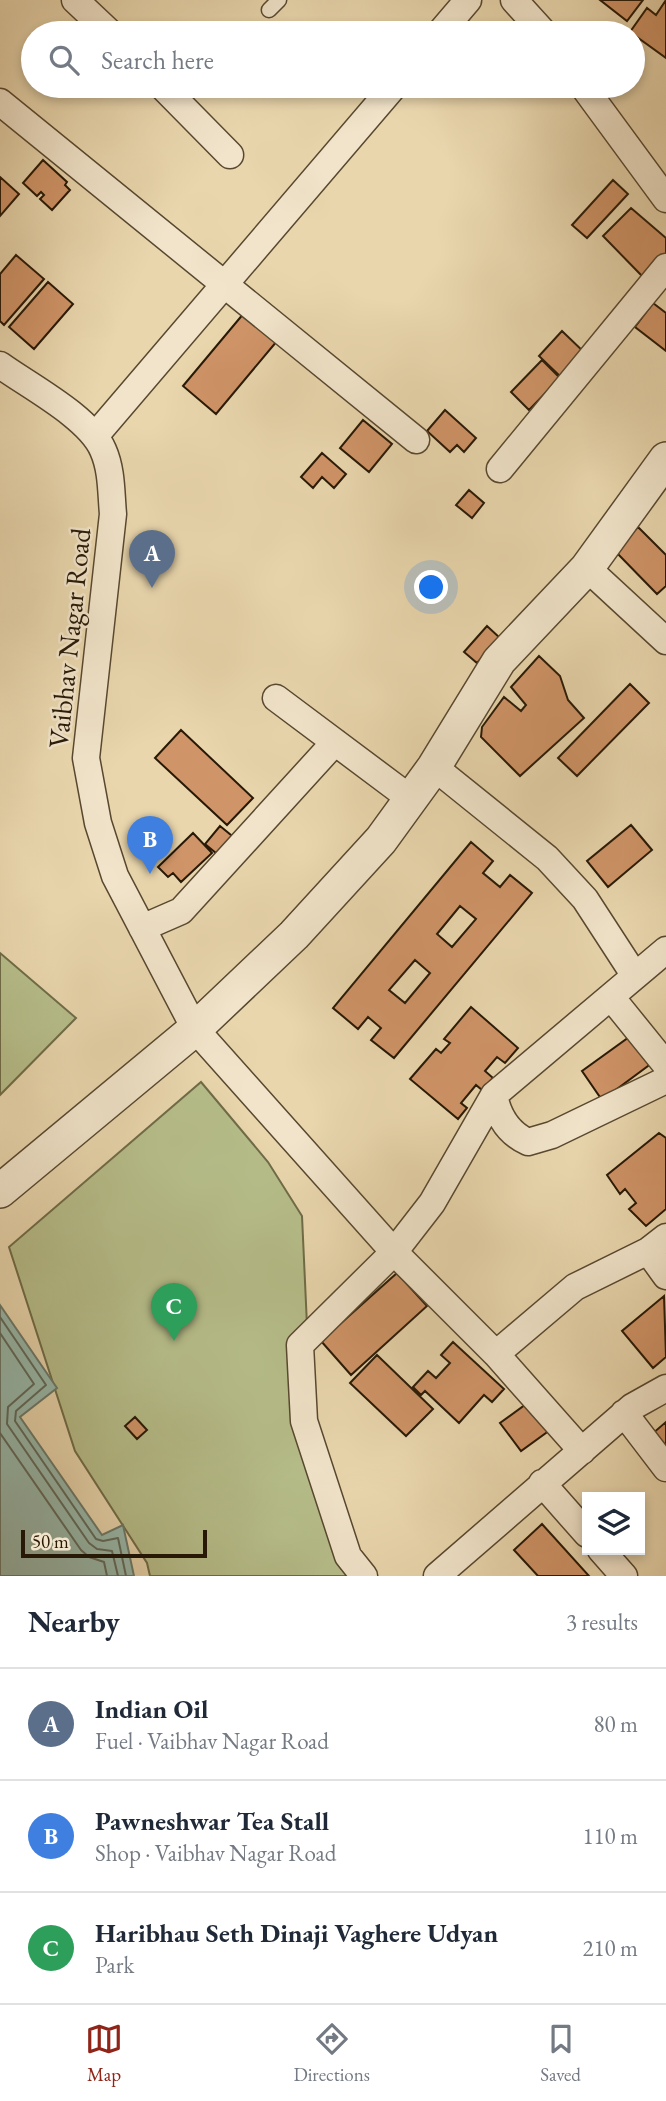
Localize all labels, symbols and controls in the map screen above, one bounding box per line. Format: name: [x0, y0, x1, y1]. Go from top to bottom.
search box: [21, 21, 645, 98]
icon: search: [45, 41, 83, 79]
text: Search here: [101, 43, 214, 77]
street label: Vaibhav Nagar Road: [40, 525, 99, 750]
pin: A: [129, 530, 175, 588]
your location: [414, 570, 448, 604]
pin: B: [127, 816, 173, 874]
pin: C: [151, 1283, 197, 1341]
map controls: [582, 1492, 645, 1555]
button: layers: [582, 1492, 645, 1555]
scale bar: [21, 1527, 206, 1559]
text: 50 m: [32, 1529, 69, 1554]
text: Nearby: [28, 1602, 120, 1641]
text: 3 results: [566, 1607, 638, 1637]
text: Indian Oil: [95, 1692, 208, 1726]
text: A: [43, 1709, 59, 1739]
text: 80 m: [593, 1709, 638, 1739]
text: Fuel · Vaibhav Nagar Road: [95, 1726, 329, 1756]
text: Pawneshwar Tea Stall: [95, 1804, 329, 1838]
text: B: [44, 1821, 58, 1851]
text: 110 m: [582, 1821, 638, 1851]
text: Shop · Vaibhav Nagar Road: [95, 1838, 336, 1868]
text: Haribhau Seth Dinaji Vaghere Udyan: [95, 1916, 498, 1950]
text: C: [43, 1933, 59, 1963]
text: 210 m: [582, 1933, 638, 1963]
text: Park: [95, 1950, 134, 1980]
tab: Map: [85, 2020, 123, 2087]
tab: Directions: [293, 2020, 370, 2087]
tab: Saved: [540, 2020, 581, 2087]

